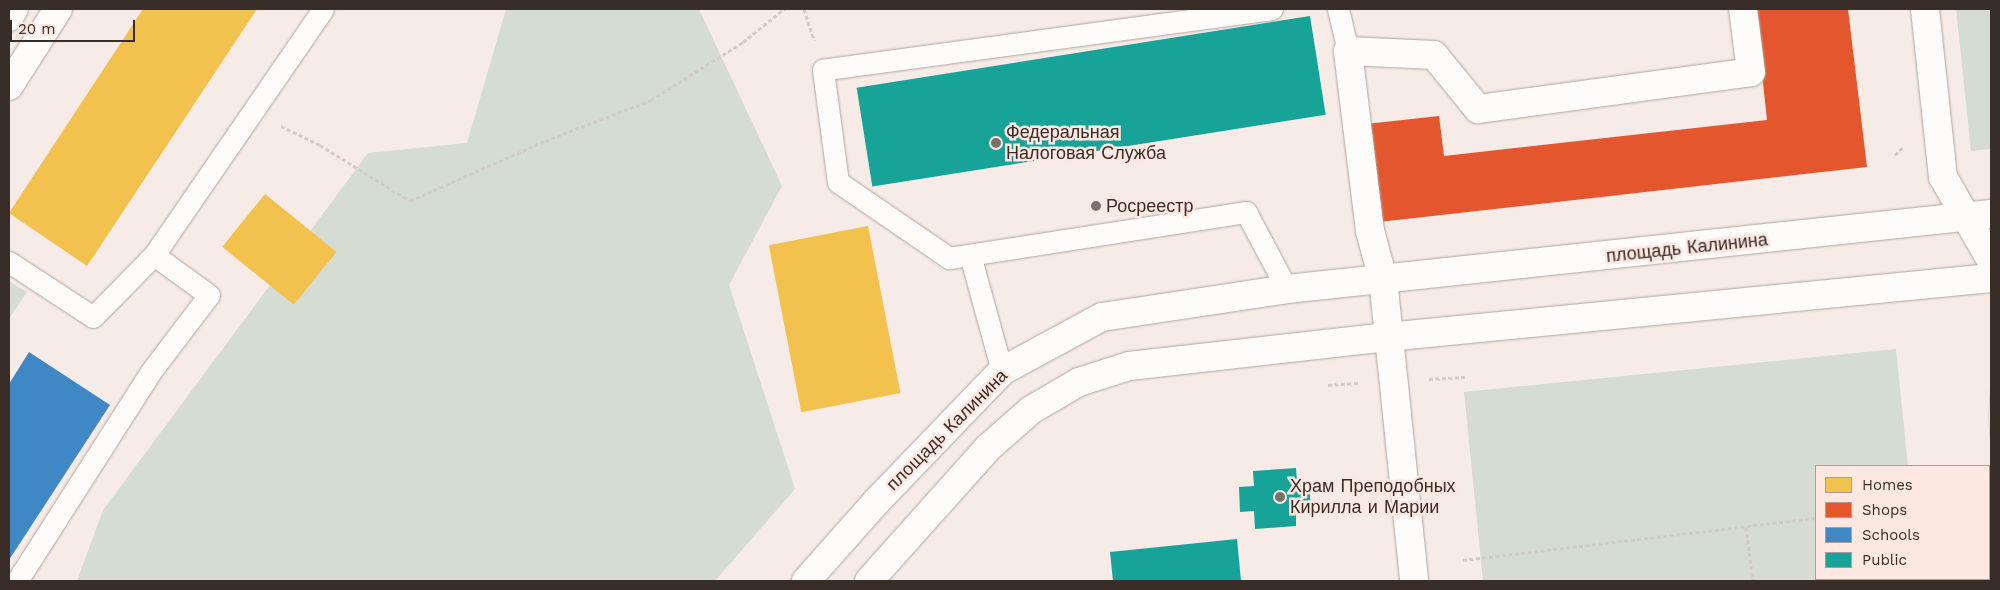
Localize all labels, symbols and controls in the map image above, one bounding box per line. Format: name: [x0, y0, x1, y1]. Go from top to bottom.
scale bar: [12, 10, 138, 42]
text: 20 m: [18, 20, 56, 38]
place label: Федеральная Налоговая Служба: [1006, 122, 1166, 164]
marker: Федеральная Налоговая Служба: [990, 137, 1002, 149]
place label: Росреестр: [1106, 195, 1194, 217]
marker: Росреестр: [1090, 200, 1102, 212]
street label: площадь Калинина: [1605, 229, 1769, 267]
street label: площадь Калинина: [882, 365, 1012, 495]
legend: [1815, 465, 1990, 580]
place label: Храм Преподобных Кирилла и Марии: [1290, 476, 1456, 518]
text: Homes: [1862, 476, 1913, 494]
marker: Храм Преподобных Кирилла и Марии: [1274, 491, 1286, 503]
text: Shops: [1862, 501, 1907, 519]
text: Schools: [1862, 526, 1920, 544]
text: Public: [1862, 551, 1907, 569]

